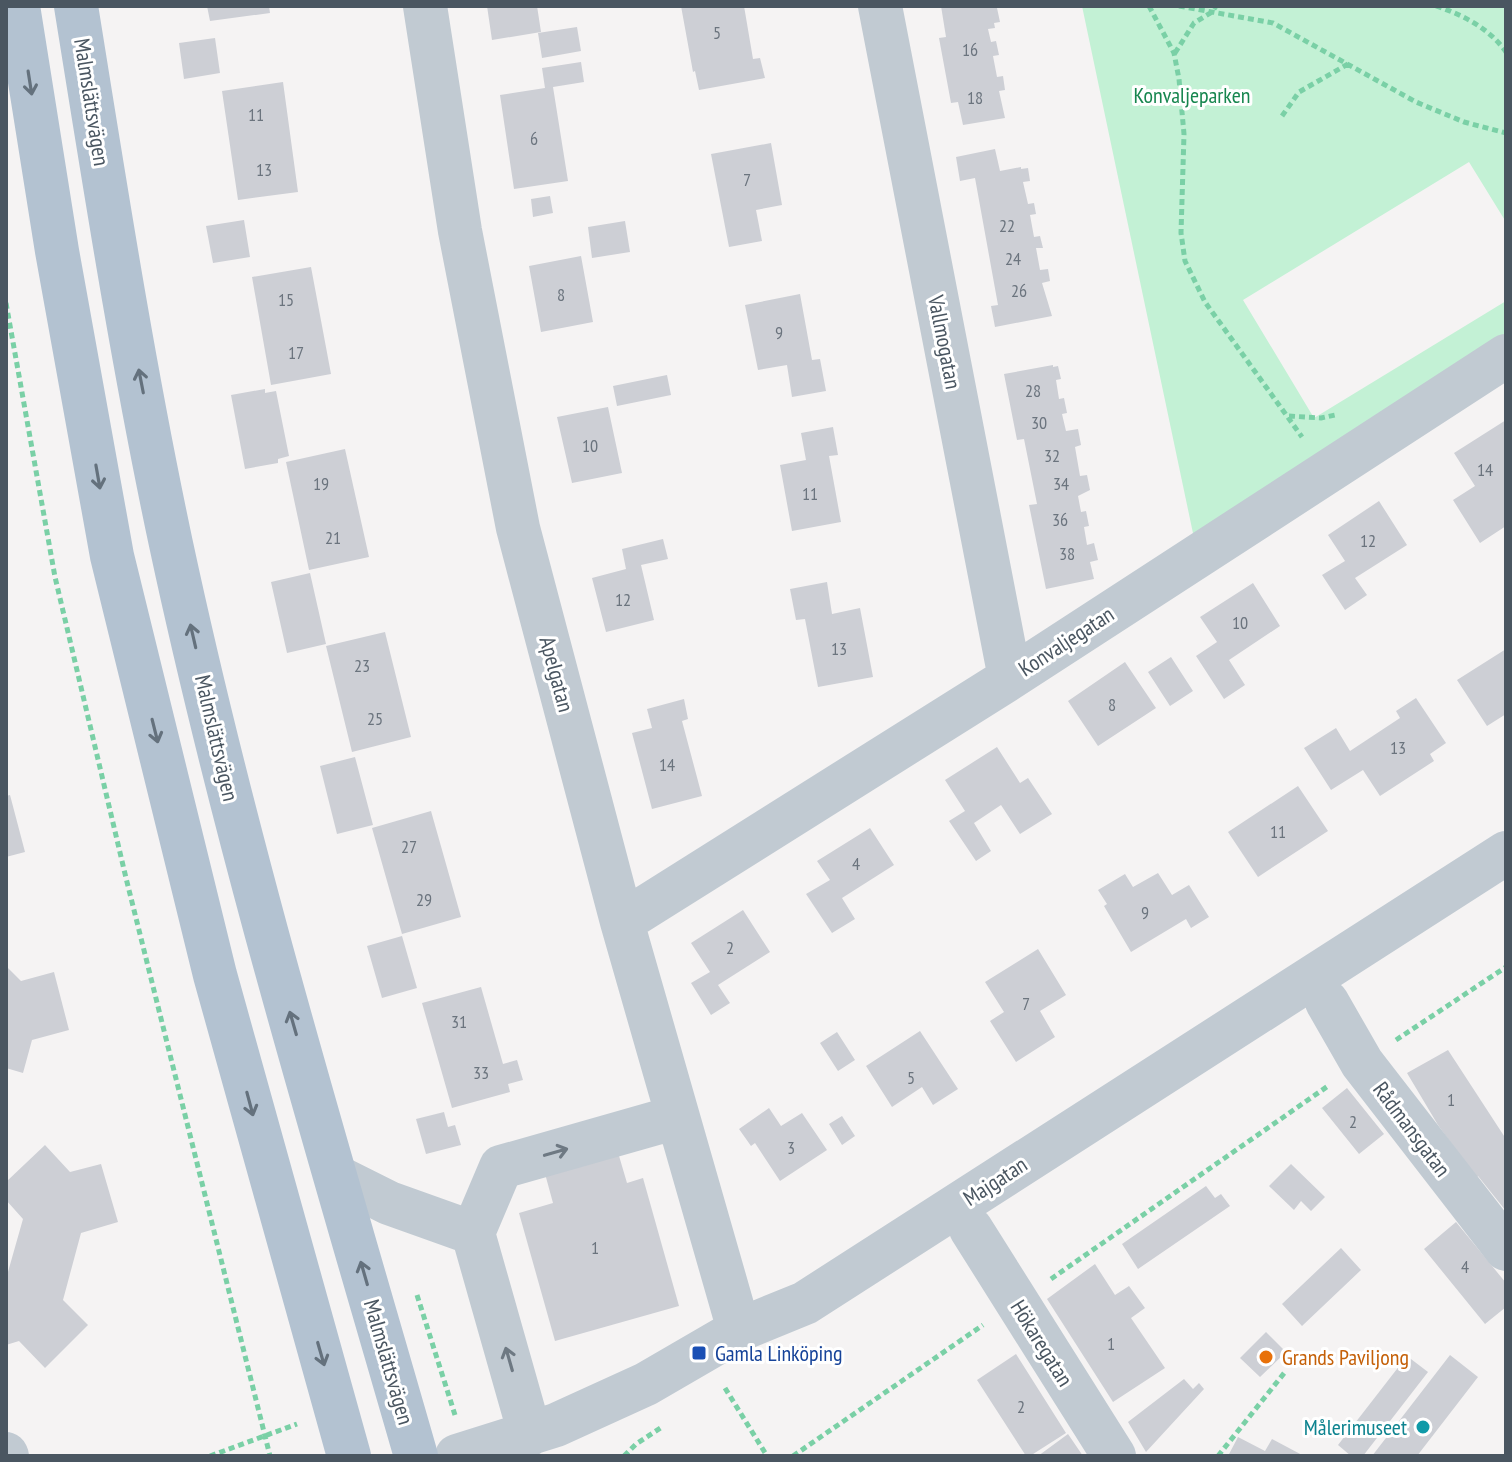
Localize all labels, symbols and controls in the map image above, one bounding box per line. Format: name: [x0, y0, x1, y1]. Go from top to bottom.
house number: 5: [713, 21, 721, 44]
street label: Malmslättsvägen: [68, 36, 116, 168]
house number: 16: [962, 38, 978, 61]
one-way arrow: [23, 70, 38, 95]
park label: Konvaljeparken: [1134, 81, 1250, 109]
house number: 18: [967, 86, 983, 109]
house number: 11: [248, 103, 264, 126]
house number: 6: [530, 127, 538, 150]
house number: 13: [256, 158, 272, 181]
house number: 7: [743, 168, 751, 191]
house number: 22: [999, 214, 1015, 237]
house number: 24: [1005, 247, 1021, 270]
house number: 26: [1011, 279, 1027, 302]
house number: 8: [557, 283, 565, 306]
house number: 15: [278, 288, 294, 311]
street label: Vallmogatan: [922, 292, 968, 391]
house number: 9: [775, 321, 783, 344]
house number: 17: [288, 341, 304, 364]
one-way arrow: [132, 369, 147, 395]
house number: 28: [1025, 379, 1041, 402]
house number: 30: [1031, 411, 1047, 434]
house number: 10: [582, 434, 598, 457]
house number: 32: [1044, 444, 1060, 467]
house number: 14: [1477, 458, 1493, 481]
one-way arrow: [92, 464, 107, 489]
house number: 19: [313, 472, 329, 495]
house number: 34: [1053, 472, 1069, 495]
house number: 11: [802, 482, 818, 505]
house number: 36: [1052, 508, 1068, 531]
house number: 21: [325, 526, 341, 549]
house number: 12: [1360, 529, 1376, 552]
house number: 38: [1059, 542, 1075, 565]
house number: 12: [615, 588, 631, 611]
street label: Konvaljegatan: [1013, 600, 1119, 682]
house number: 10: [1232, 611, 1248, 634]
one-way arrow: [185, 624, 200, 649]
street label: Apelgatan: [534, 633, 580, 715]
house number: 13: [831, 637, 847, 660]
house number: 23: [354, 654, 370, 677]
street label: Malmslättsvägen: [189, 672, 245, 804]
house number: 8: [1108, 693, 1116, 716]
house number: 25: [367, 707, 383, 730]
one-way arrow: [148, 717, 163, 743]
house number: 13: [1390, 736, 1406, 759]
house number: 14: [659, 753, 675, 776]
house number: 11: [1270, 820, 1286, 843]
house number: 27: [401, 835, 417, 858]
house number: 4: [852, 852, 860, 875]
house number: 29: [416, 888, 432, 911]
house number: 9: [1141, 901, 1149, 924]
house number: 2: [726, 936, 734, 959]
house number: 7: [1022, 992, 1030, 1015]
house number: 31: [451, 1010, 467, 1033]
one-way arrow: [285, 1011, 299, 1036]
house number: 33: [473, 1061, 489, 1084]
house number: 5: [907, 1066, 915, 1089]
street label: Rådmansgatan: [1367, 1076, 1457, 1182]
house number: 1: [1447, 1088, 1455, 1111]
one-way arrow: [244, 1091, 259, 1117]
house number: 2: [1349, 1110, 1357, 1133]
house number: 3: [787, 1136, 795, 1159]
one-way arrow: [543, 1143, 569, 1158]
street label: Majgatan: [958, 1150, 1032, 1212]
house number: 1: [591, 1236, 599, 1259]
house number: 4: [1461, 1255, 1469, 1278]
one-way arrow: [356, 1261, 371, 1287]
street label: Hökaregatan: [1005, 1295, 1079, 1391]
street label: Malmslättsvägen: [358, 1296, 420, 1428]
house number: 1: [1107, 1332, 1115, 1355]
place label: Gamla Linköping: [715, 1339, 842, 1367]
one-way arrow: [314, 1341, 329, 1367]
place label: Grands Paviljong: [1282, 1343, 1409, 1371]
marker: Gamla Linköping: [690, 1344, 708, 1362]
one-way arrow: [500, 1347, 515, 1373]
marker: Grands Paviljong: [1257, 1348, 1275, 1366]
house number: 2: [1017, 1395, 1025, 1418]
place label: Målerimuseet: [1304, 1413, 1407, 1441]
marker: Målerimuseet: [1414, 1418, 1432, 1436]

